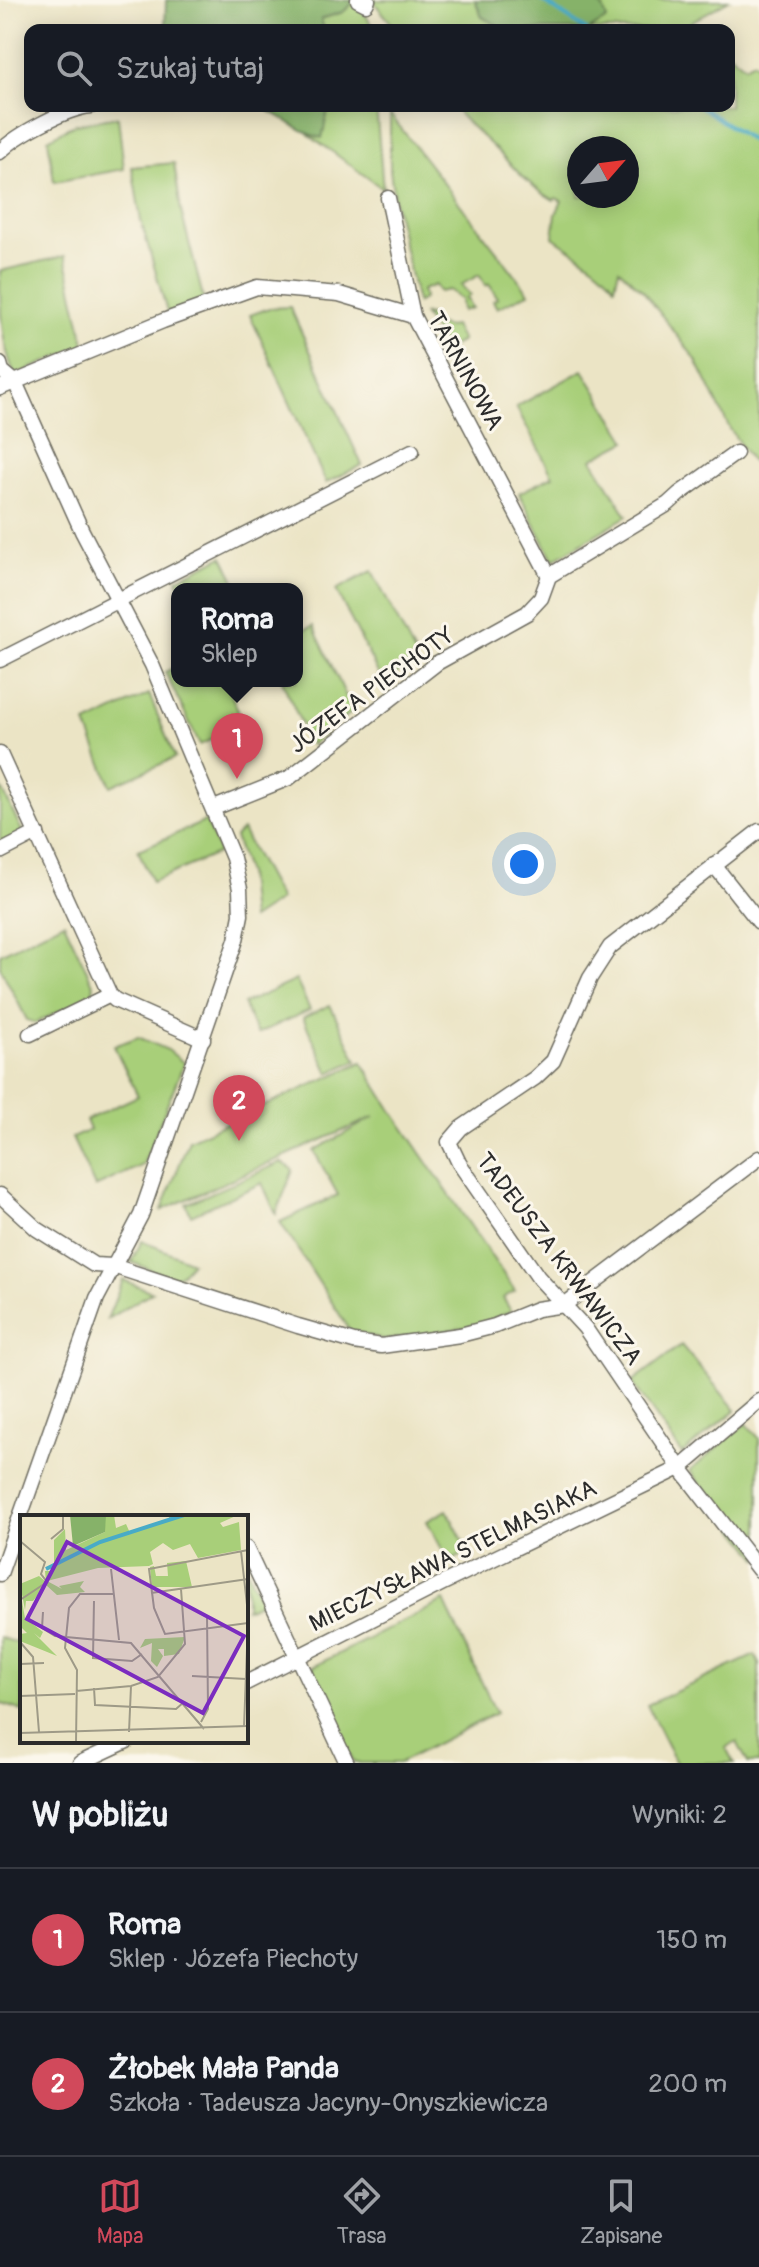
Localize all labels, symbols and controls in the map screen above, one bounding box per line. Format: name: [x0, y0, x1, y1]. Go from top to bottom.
search box: [24, 24, 735, 112]
icon: search: [52, 46, 96, 90]
text: Szukaj tutaj: [116, 50, 264, 87]
north arrow: [567, 136, 639, 208]
street label: TARNINOWA: [421, 307, 509, 435]
popup: [171, 583, 303, 687]
text: Roma: [200, 601, 274, 638]
street label: JÓZEFA PIECHOTY: [283, 620, 460, 760]
text: Sklep: [200, 638, 258, 670]
pin: 1: [211, 713, 263, 779]
your location: [504, 844, 544, 884]
pin: 2: [213, 1075, 265, 1141]
street label: TADEUSZA KRWAWICZA: [470, 1147, 648, 1371]
street label: MIECZYSŁAWA STELMASIAKA: [305, 1474, 601, 1638]
inset map: [20, 1515, 248, 1743]
text: W pobliżu: [32, 1794, 168, 1837]
text: Wyniki: 2: [632, 1799, 727, 1831]
text: Roma: [108, 1906, 181, 1943]
text: 1: [53, 1924, 63, 1956]
text: 150 m: [656, 1924, 727, 1956]
text: Sklep · Józefa Piechoty: [108, 1943, 358, 1975]
text: Żłobek Mała Panda: [108, 2050, 339, 2087]
text: 2: [51, 2068, 65, 2100]
text: 200 m: [648, 2068, 727, 2100]
text: Szkoła · Tadeusza Jacyny-Onyszkiewicza: [108, 2087, 548, 2119]
tab: Mapa: [97, 2174, 143, 2250]
tab: Trasa: [337, 2174, 387, 2250]
tab: Zapisane: [580, 2174, 662, 2250]

